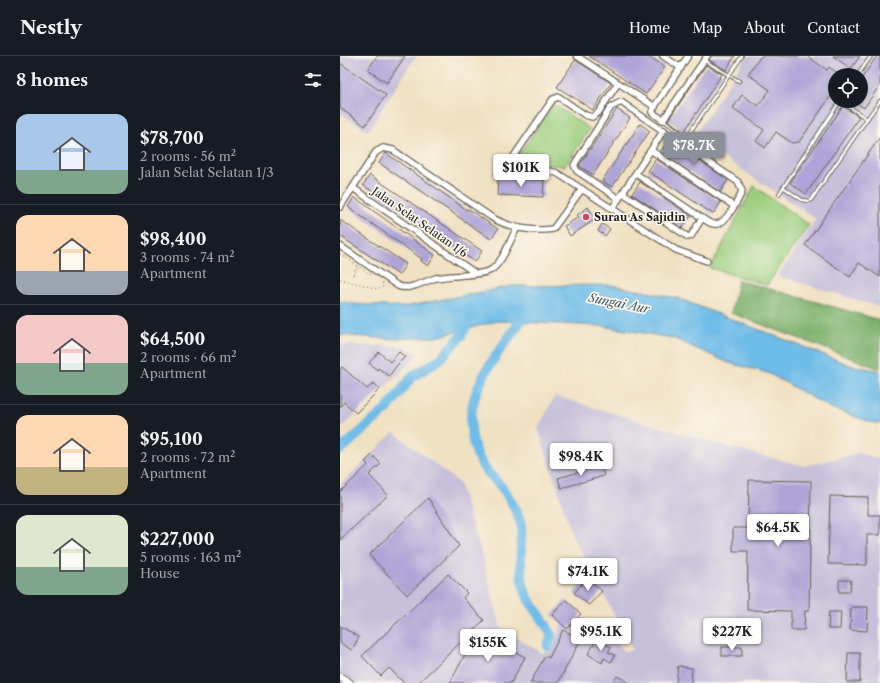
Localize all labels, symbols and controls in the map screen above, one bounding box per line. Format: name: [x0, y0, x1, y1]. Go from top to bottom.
text: Nestly: [20, 16, 82, 39]
text: Home: [629, 19, 670, 37]
text: Map: [692, 19, 722, 37]
text: About: [744, 19, 785, 37]
text: Contact: [807, 19, 860, 37]
map controls: [828, 68, 868, 108]
button: locate: [828, 68, 868, 108]
icon: filters: [302, 69, 324, 91]
text: 8 homes: [16, 70, 88, 90]
text: $78,700: [140, 128, 204, 148]
icon: home: [48, 130, 96, 178]
pin: $78.7K: [661, 132, 727, 166]
text: $78.7K: [673, 137, 715, 153]
text: 2 rooms · 56 m²: [140, 148, 236, 164]
pin: $101K: [493, 154, 549, 188]
text: $101K: [502, 159, 540, 175]
text: Jalan Selat Selatan 1/3: [140, 164, 274, 180]
street label: Jalan Selat Selatan 1/6: [368, 183, 471, 261]
place label: Surau As Sajidin: [594, 210, 686, 224]
marker: Surau As Sajidin: [581, 212, 591, 222]
text: $98,400: [140, 229, 207, 249]
icon: home: [48, 231, 96, 279]
text: 3 rooms · 74 m²: [140, 249, 235, 265]
text: Apartment: [140, 265, 207, 281]
water label: Sungai Aur: [586, 290, 652, 317]
text: $64,500: [140, 329, 205, 349]
icon: home: [48, 331, 96, 379]
text: 2 rooms · 66 m²: [140, 349, 237, 365]
text: Apartment: [140, 365, 207, 381]
text: $95,100: [140, 429, 203, 449]
icon: home: [48, 431, 96, 479]
pin: $98.4K: [548, 443, 614, 477]
text: $98.4K: [559, 448, 603, 464]
text: 2 rooms · 72 m²: [140, 449, 235, 465]
text: Apartment: [140, 465, 207, 481]
pin: $64.5K: [745, 514, 811, 548]
text: $64.5K: [756, 519, 800, 535]
text: $227,000: [140, 529, 214, 549]
icon: home: [48, 531, 96, 579]
text: 5 rooms · 163 m²: [140, 549, 241, 565]
pin: $74.1K: [555, 558, 621, 592]
text: $74.1K: [567, 563, 609, 579]
text: House: [140, 565, 180, 581]
pin: $95.1K: [568, 618, 634, 652]
pin: $227K: [704, 618, 760, 652]
text: $95.1K: [580, 623, 622, 639]
text: $227K: [712, 623, 752, 639]
pin: $155K: [460, 629, 516, 663]
text: $155K: [469, 634, 507, 650]

